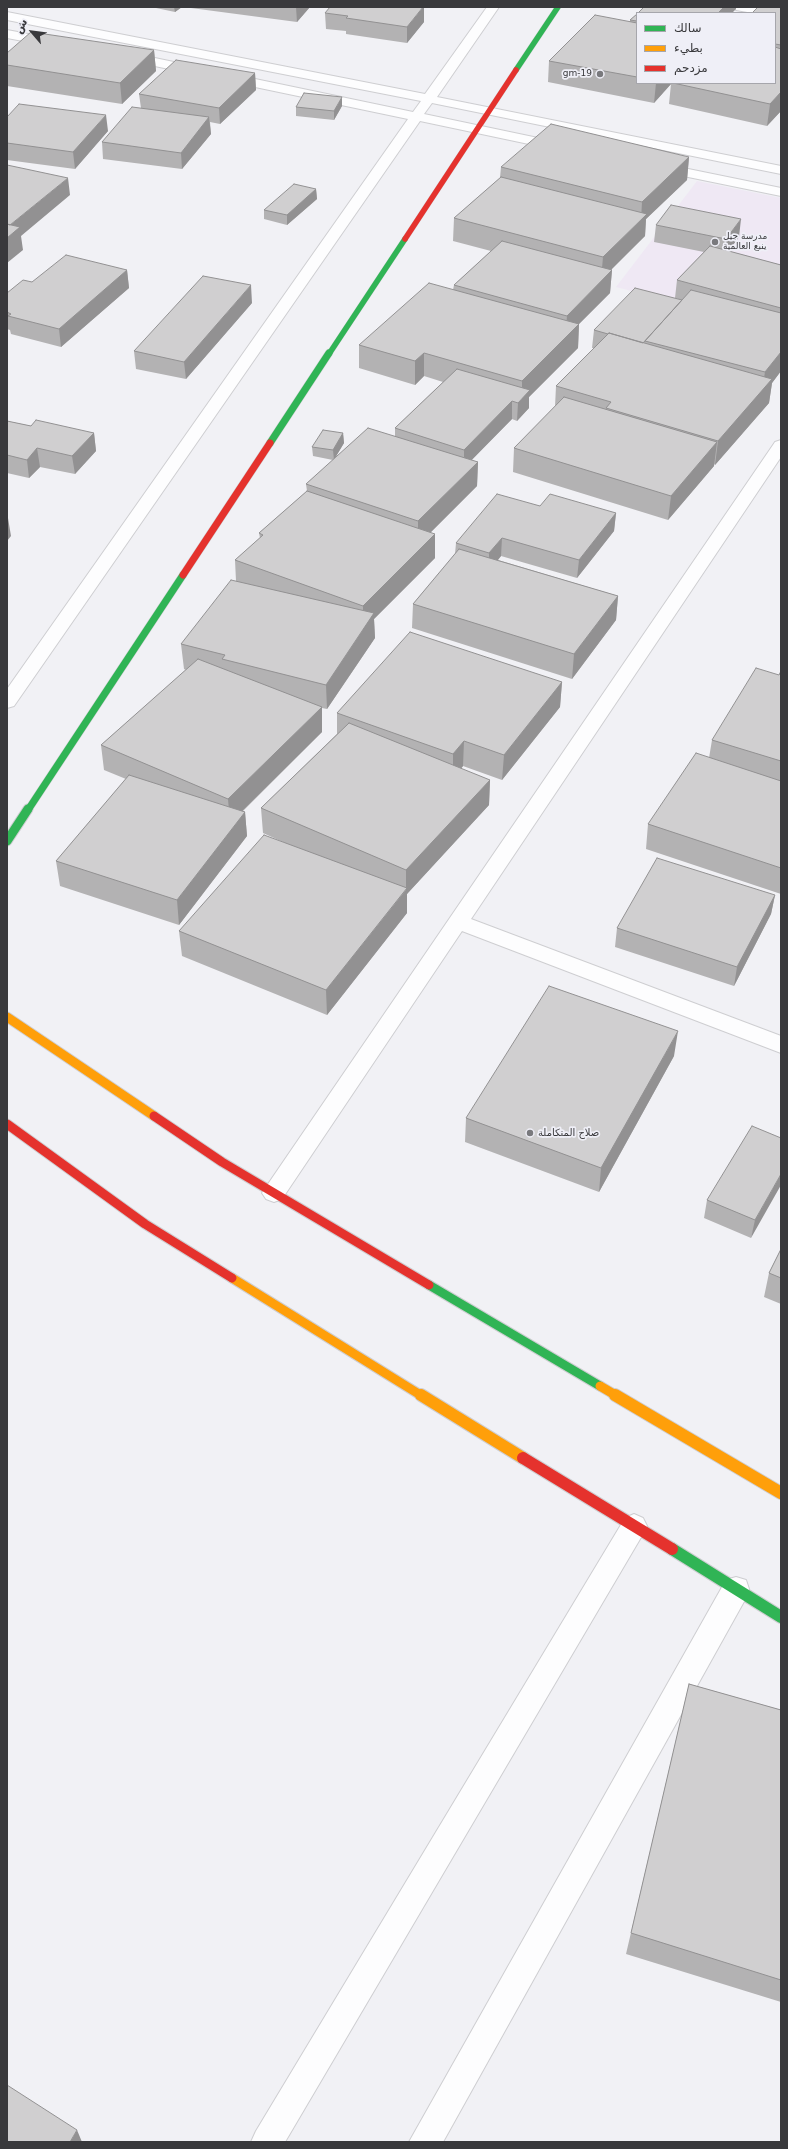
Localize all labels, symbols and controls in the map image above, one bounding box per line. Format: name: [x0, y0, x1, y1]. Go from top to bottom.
north arrow: [12, 12, 52, 52]
legend: [636, 12, 776, 84]
text: ش: [12, 16, 30, 36]
text: سالك: [674, 21, 701, 35]
text: بطيء: [674, 41, 703, 55]
text: مزدحم: [674, 61, 708, 75]
place label: gm-19: [563, 69, 592, 79]
marker: gm-19: [595, 69, 605, 79]
place label: مدرسة جيل ينبع العالمية: [723, 232, 767, 253]
marker: مدرسة جيل ينبع العالمية: [710, 237, 720, 247]
place label: صلاح المتكاملة: [538, 1127, 599, 1139]
marker: صلاح المتكاملة: [525, 1128, 535, 1138]

